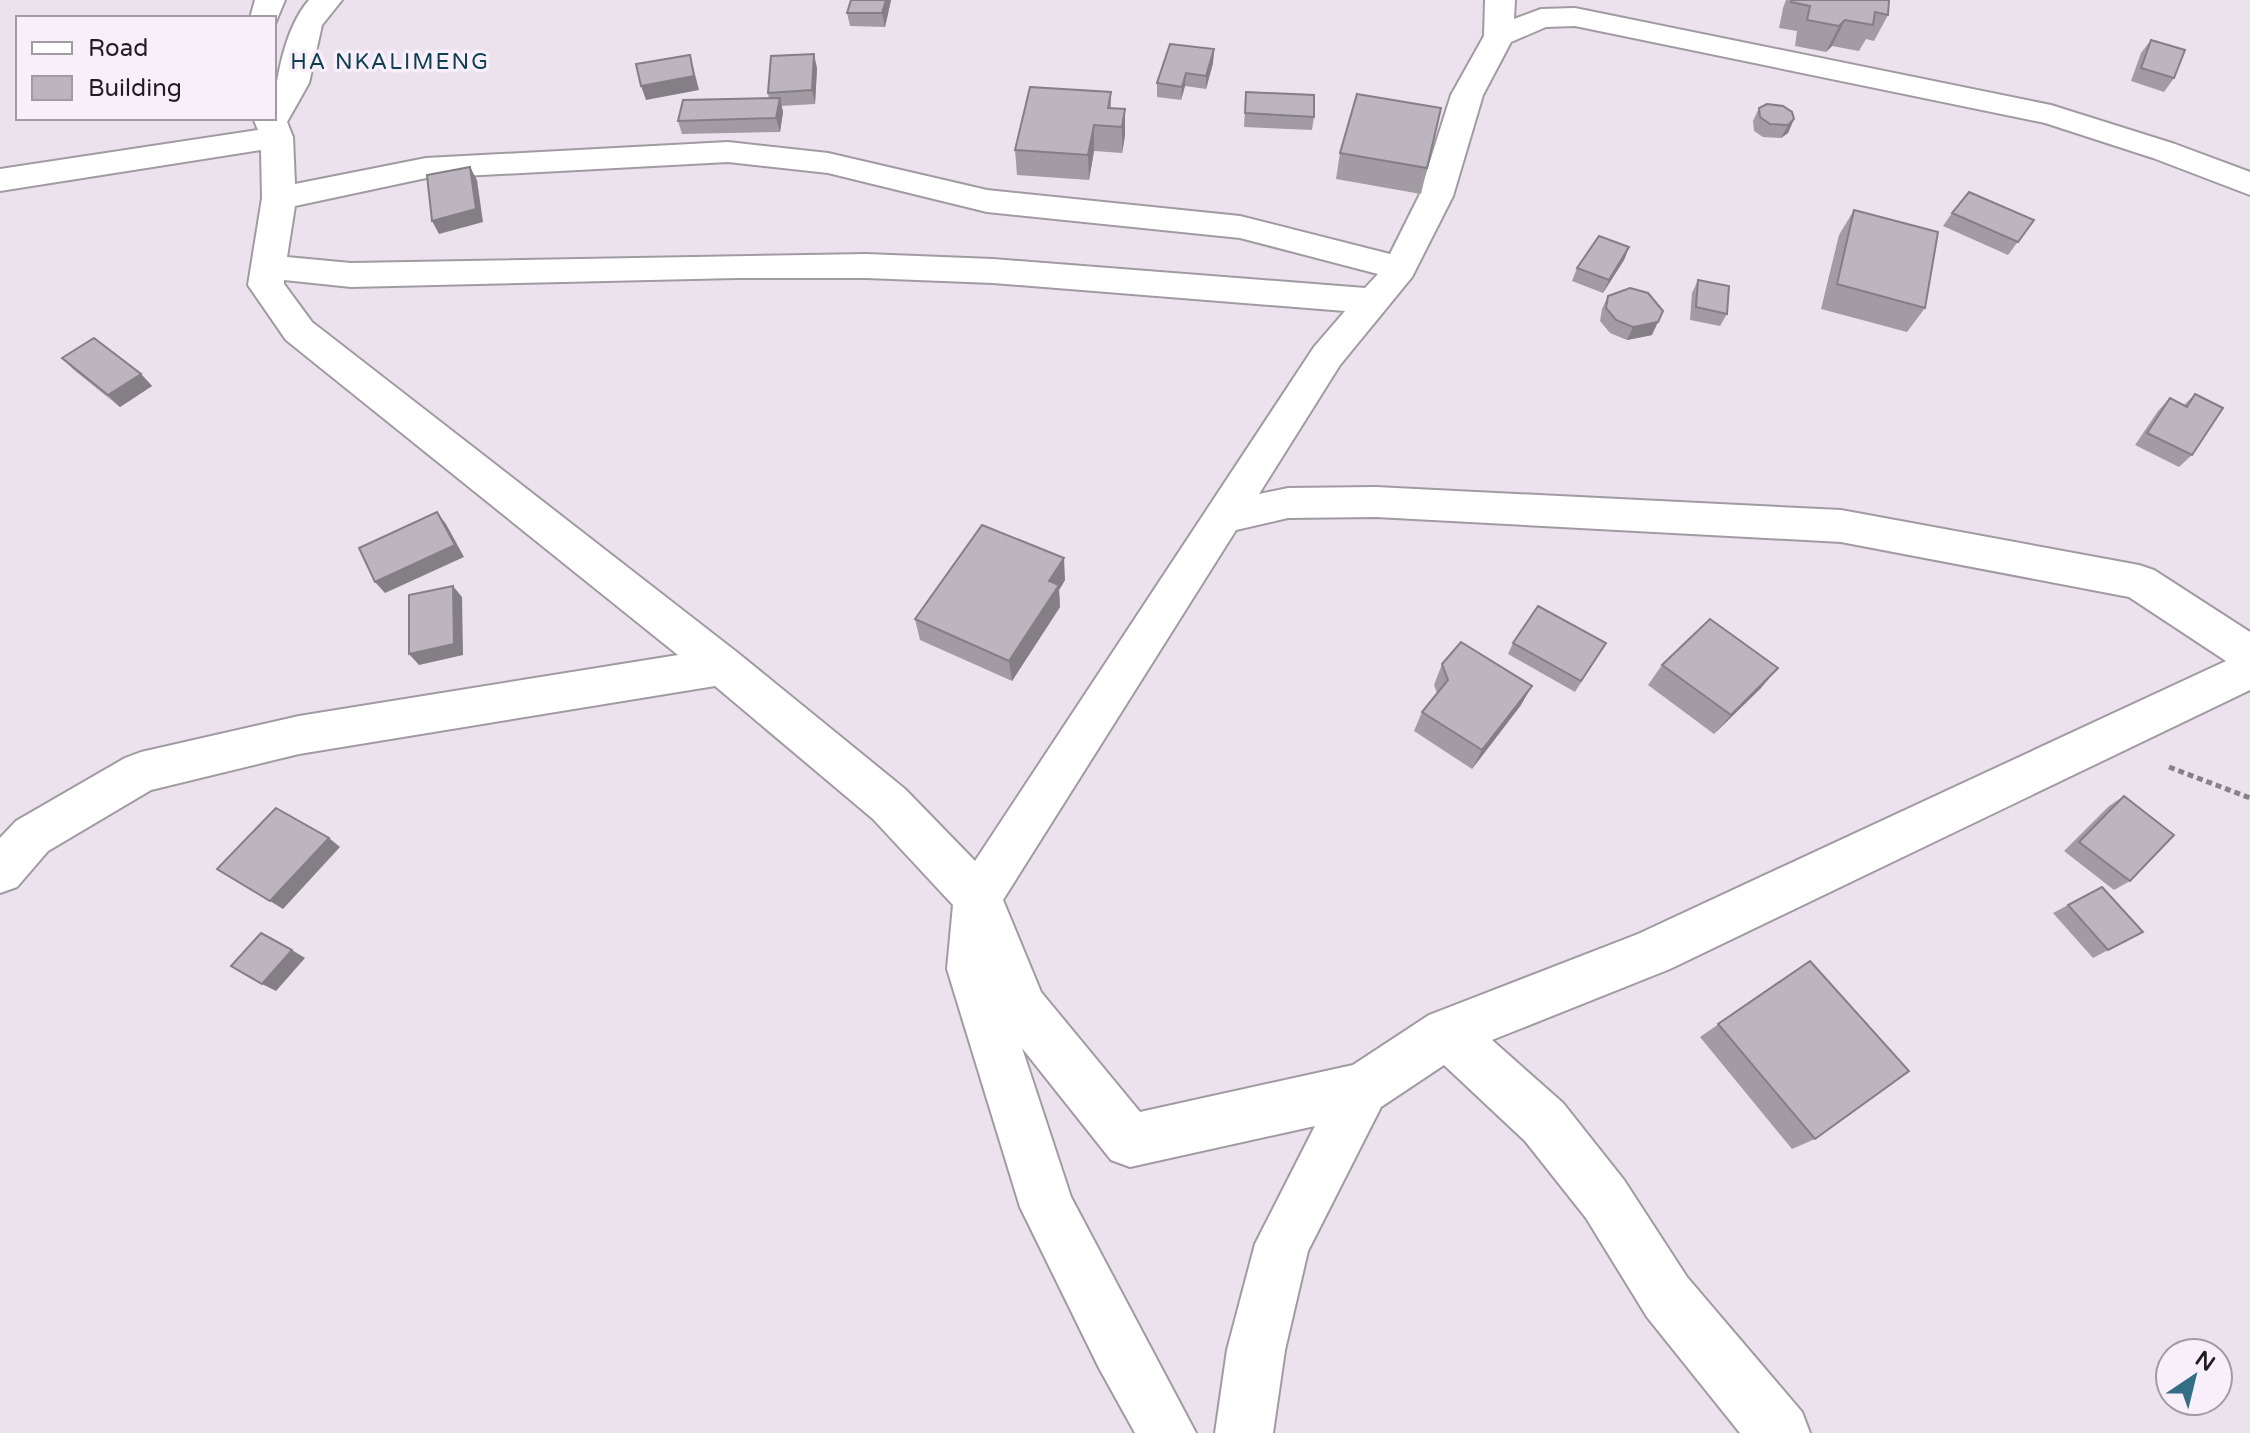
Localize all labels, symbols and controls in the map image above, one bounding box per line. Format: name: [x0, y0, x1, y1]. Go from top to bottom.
legend: [16, 16, 276, 120]
text: Road: [88, 34, 148, 63]
district label: HA NKALIMENG: [290, 49, 490, 75]
text: Building: [88, 74, 182, 103]
north arrow: [2154, 1337, 2234, 1417]
text: N: [2190, 1346, 2220, 1377]

